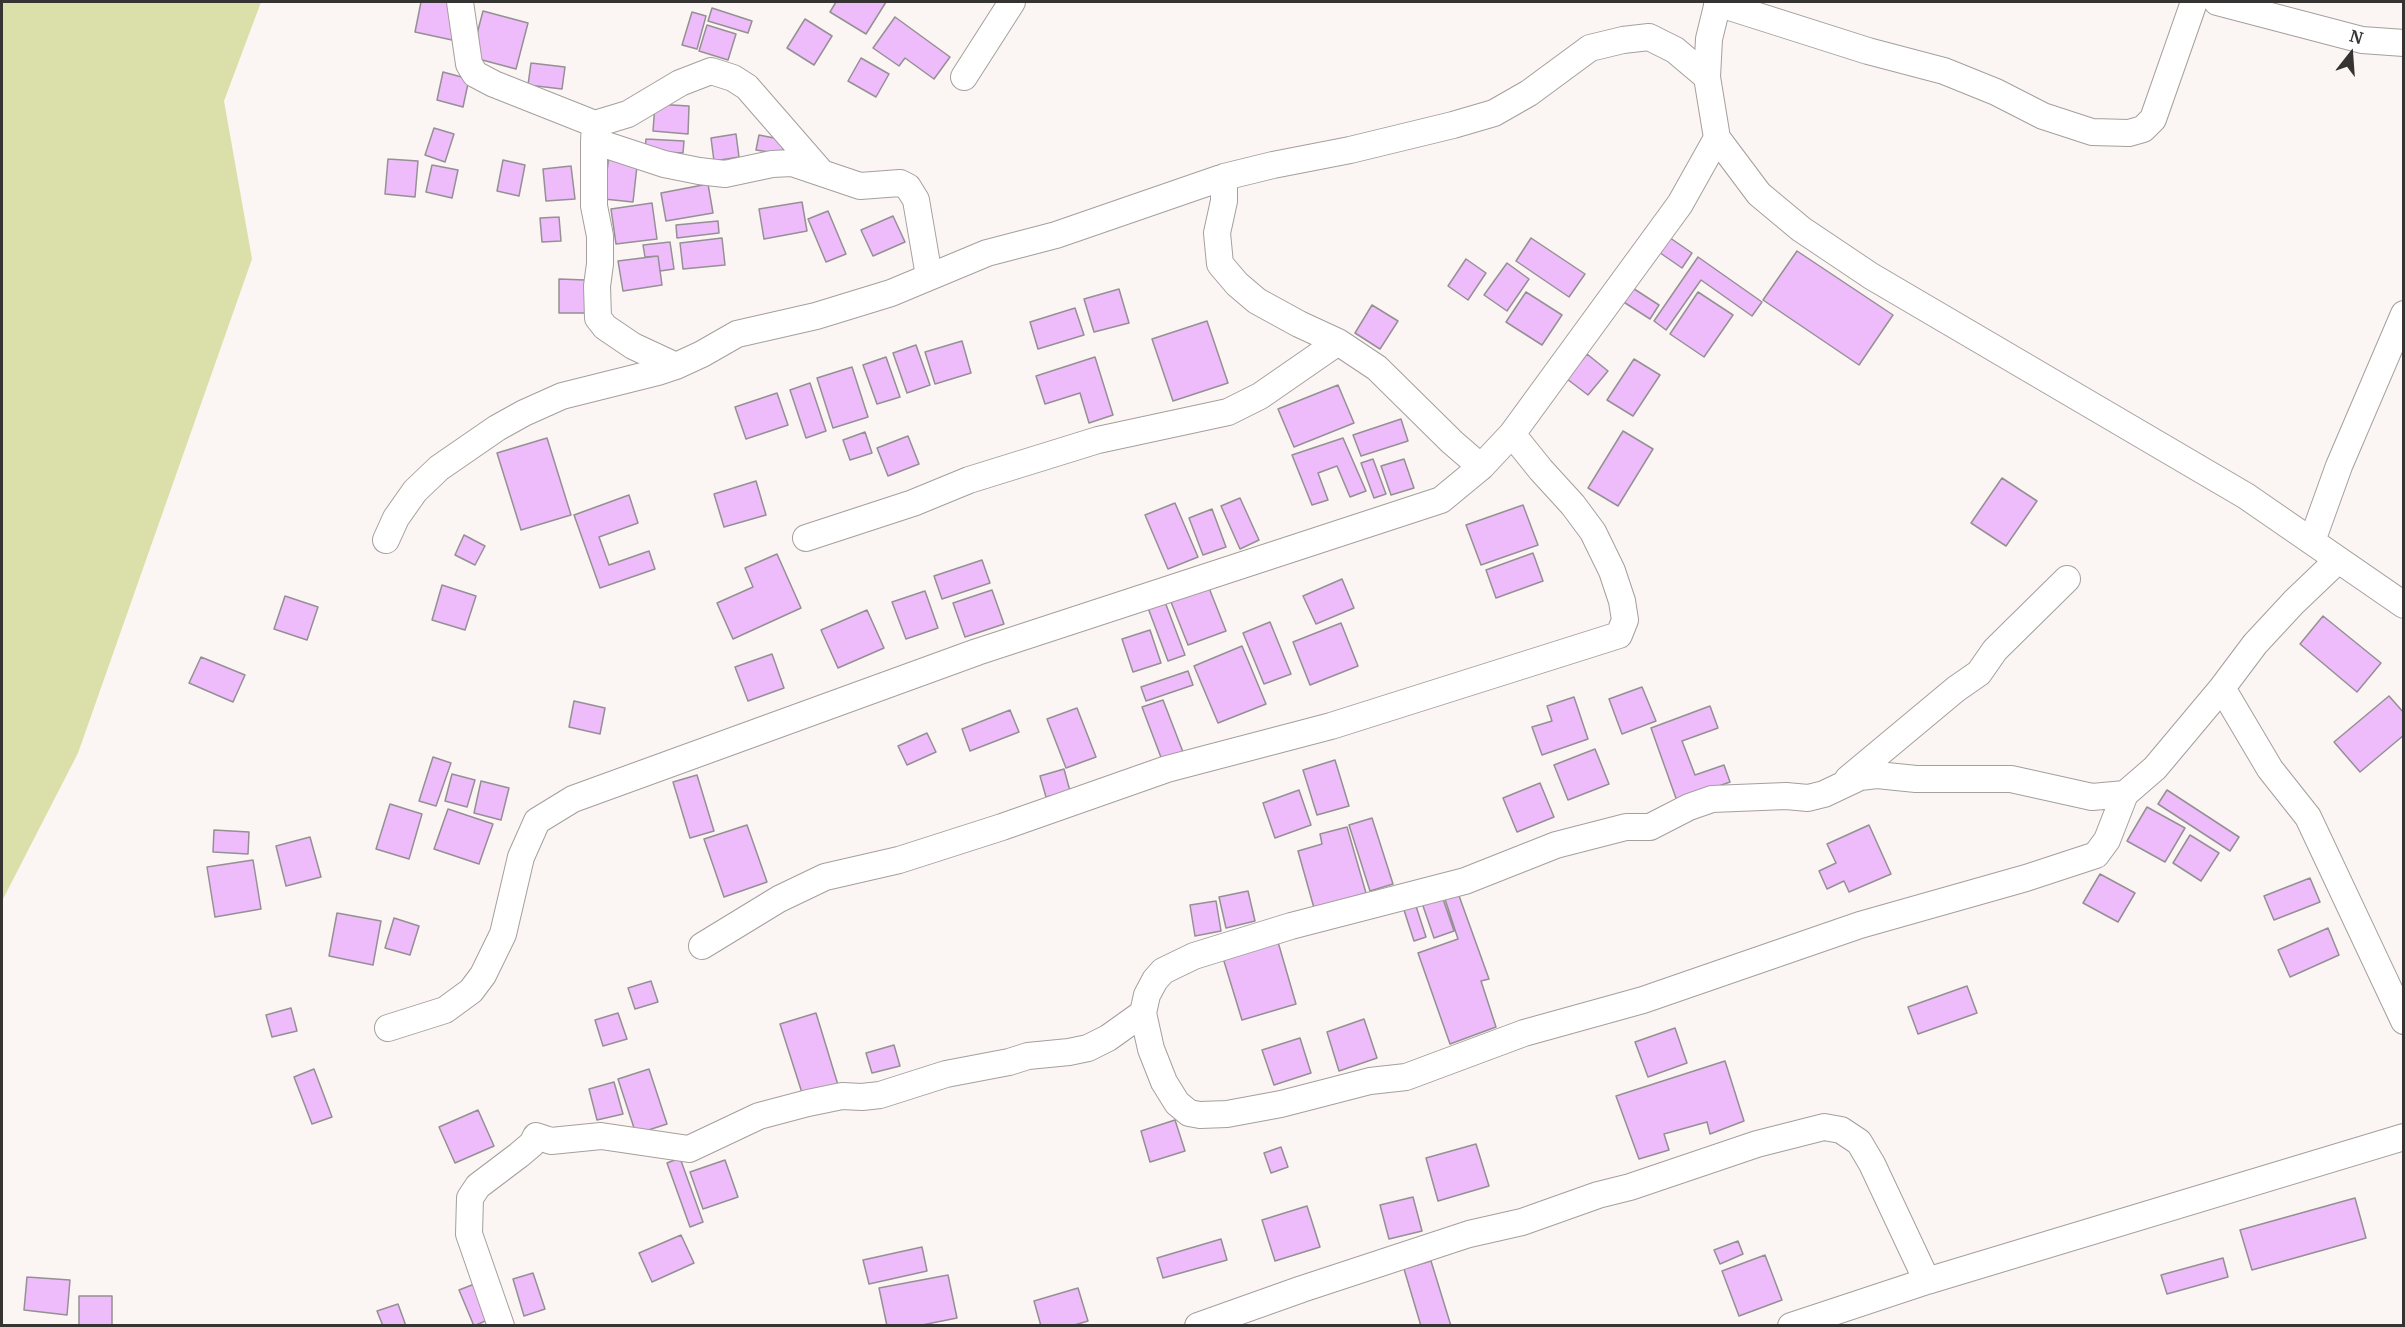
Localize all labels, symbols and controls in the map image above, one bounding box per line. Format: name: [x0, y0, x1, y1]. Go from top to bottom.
north arrow: [2321, 24, 2381, 84]
text: N: [2347, 25, 2365, 48]

